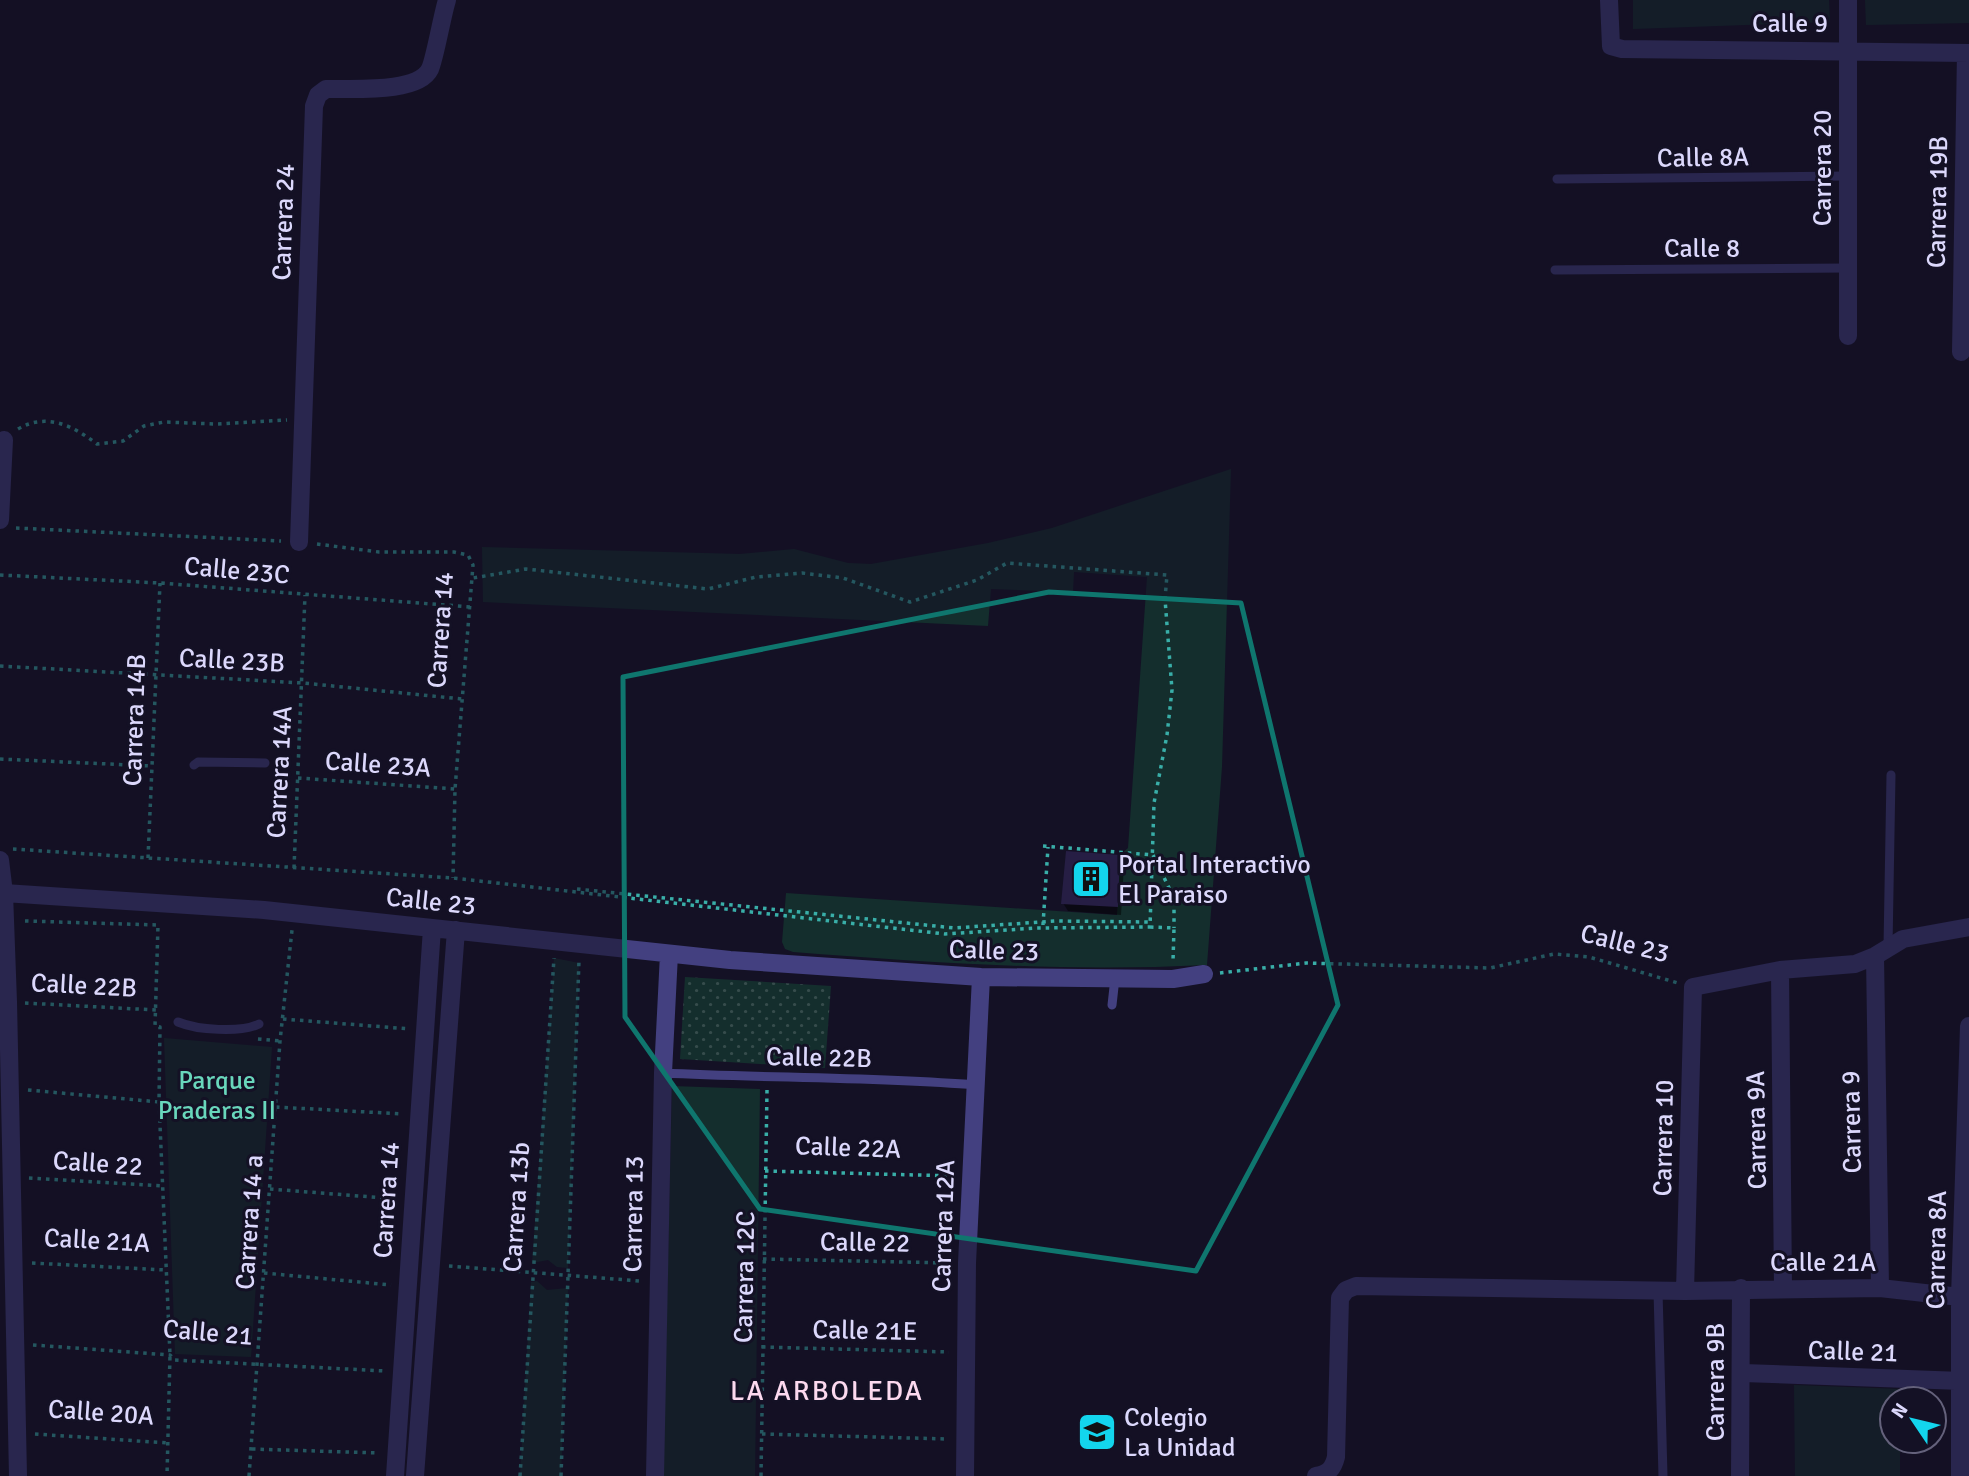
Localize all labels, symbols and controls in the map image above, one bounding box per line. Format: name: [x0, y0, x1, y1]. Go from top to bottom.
street label: Calle 9: [1752, 8, 1828, 40]
street label: Carrera 20: [1807, 110, 1839, 226]
street label: Carrera 19B: [1921, 136, 1955, 269]
street label: Calle 8A: [1657, 141, 1749, 175]
street label: Carrera 24: [266, 163, 302, 281]
street label: Calle 8: [1664, 233, 1740, 265]
street label: Calle 23C: [183, 550, 291, 592]
street label: Carrera 14: [421, 571, 461, 689]
street label: Calle 23B: [178, 642, 286, 680]
street label: Carrera 14B: [117, 653, 153, 787]
street label: Carrera 14A: [261, 705, 299, 839]
street label: Calle 23A: [324, 745, 432, 785]
place label: Portal Interactivo El Paraiso: [1118, 849, 1311, 911]
building icon: Portal Interactivo El Paraiso: [1070, 858, 1112, 900]
street label: Calle 23: [384, 881, 477, 923]
street label: Calle 23: [1577, 918, 1672, 970]
street label: Calle 23: [948, 933, 1040, 969]
street label: Calle 22B: [30, 967, 138, 1005]
street label: Calle 22B: [766, 1041, 872, 1075]
park label: Parque Praderas II: [158, 1065, 276, 1127]
street label: Carrera 9A: [1740, 1070, 1774, 1190]
street label: Carrera 9: [1835, 1070, 1869, 1174]
street label: Carrera 10: [1647, 1079, 1681, 1197]
street label: Calle 22A: [794, 1130, 902, 1166]
street label: Carrera 14: [367, 1141, 407, 1259]
street label: Carrera 13b: [496, 1141, 538, 1273]
street label: Calle 22: [52, 1145, 144, 1183]
street label: Carrera 14 a: [229, 1153, 271, 1291]
street label: Carrera 13: [617, 1155, 651, 1273]
street label: Carrera 12A: [926, 1159, 962, 1293]
street label: Carrera 8A: [1920, 1190, 1954, 1310]
street label: Carrera 12C: [728, 1211, 762, 1343]
street label: Calle 21A: [43, 1222, 151, 1260]
street label: Calle 22: [820, 1226, 910, 1260]
street label: Calle 21A: [1770, 1247, 1876, 1279]
street label: Calle 21: [162, 1313, 254, 1353]
street label: Calle 21E: [812, 1314, 918, 1348]
street label: Carrera 9B: [1700, 1323, 1732, 1441]
street label: Calle 21: [1807, 1334, 1899, 1370]
district label: LA ARBOLEDA: [730, 1374, 924, 1408]
north arrow: [1878, 1385, 1948, 1455]
street label: Calle 20A: [47, 1393, 155, 1433]
text: N: [1886, 1399, 1914, 1423]
place label: Colegio La Unidad: [1124, 1402, 1235, 1464]
school or university icon: Colegio La Unidad: [1076, 1411, 1118, 1453]

